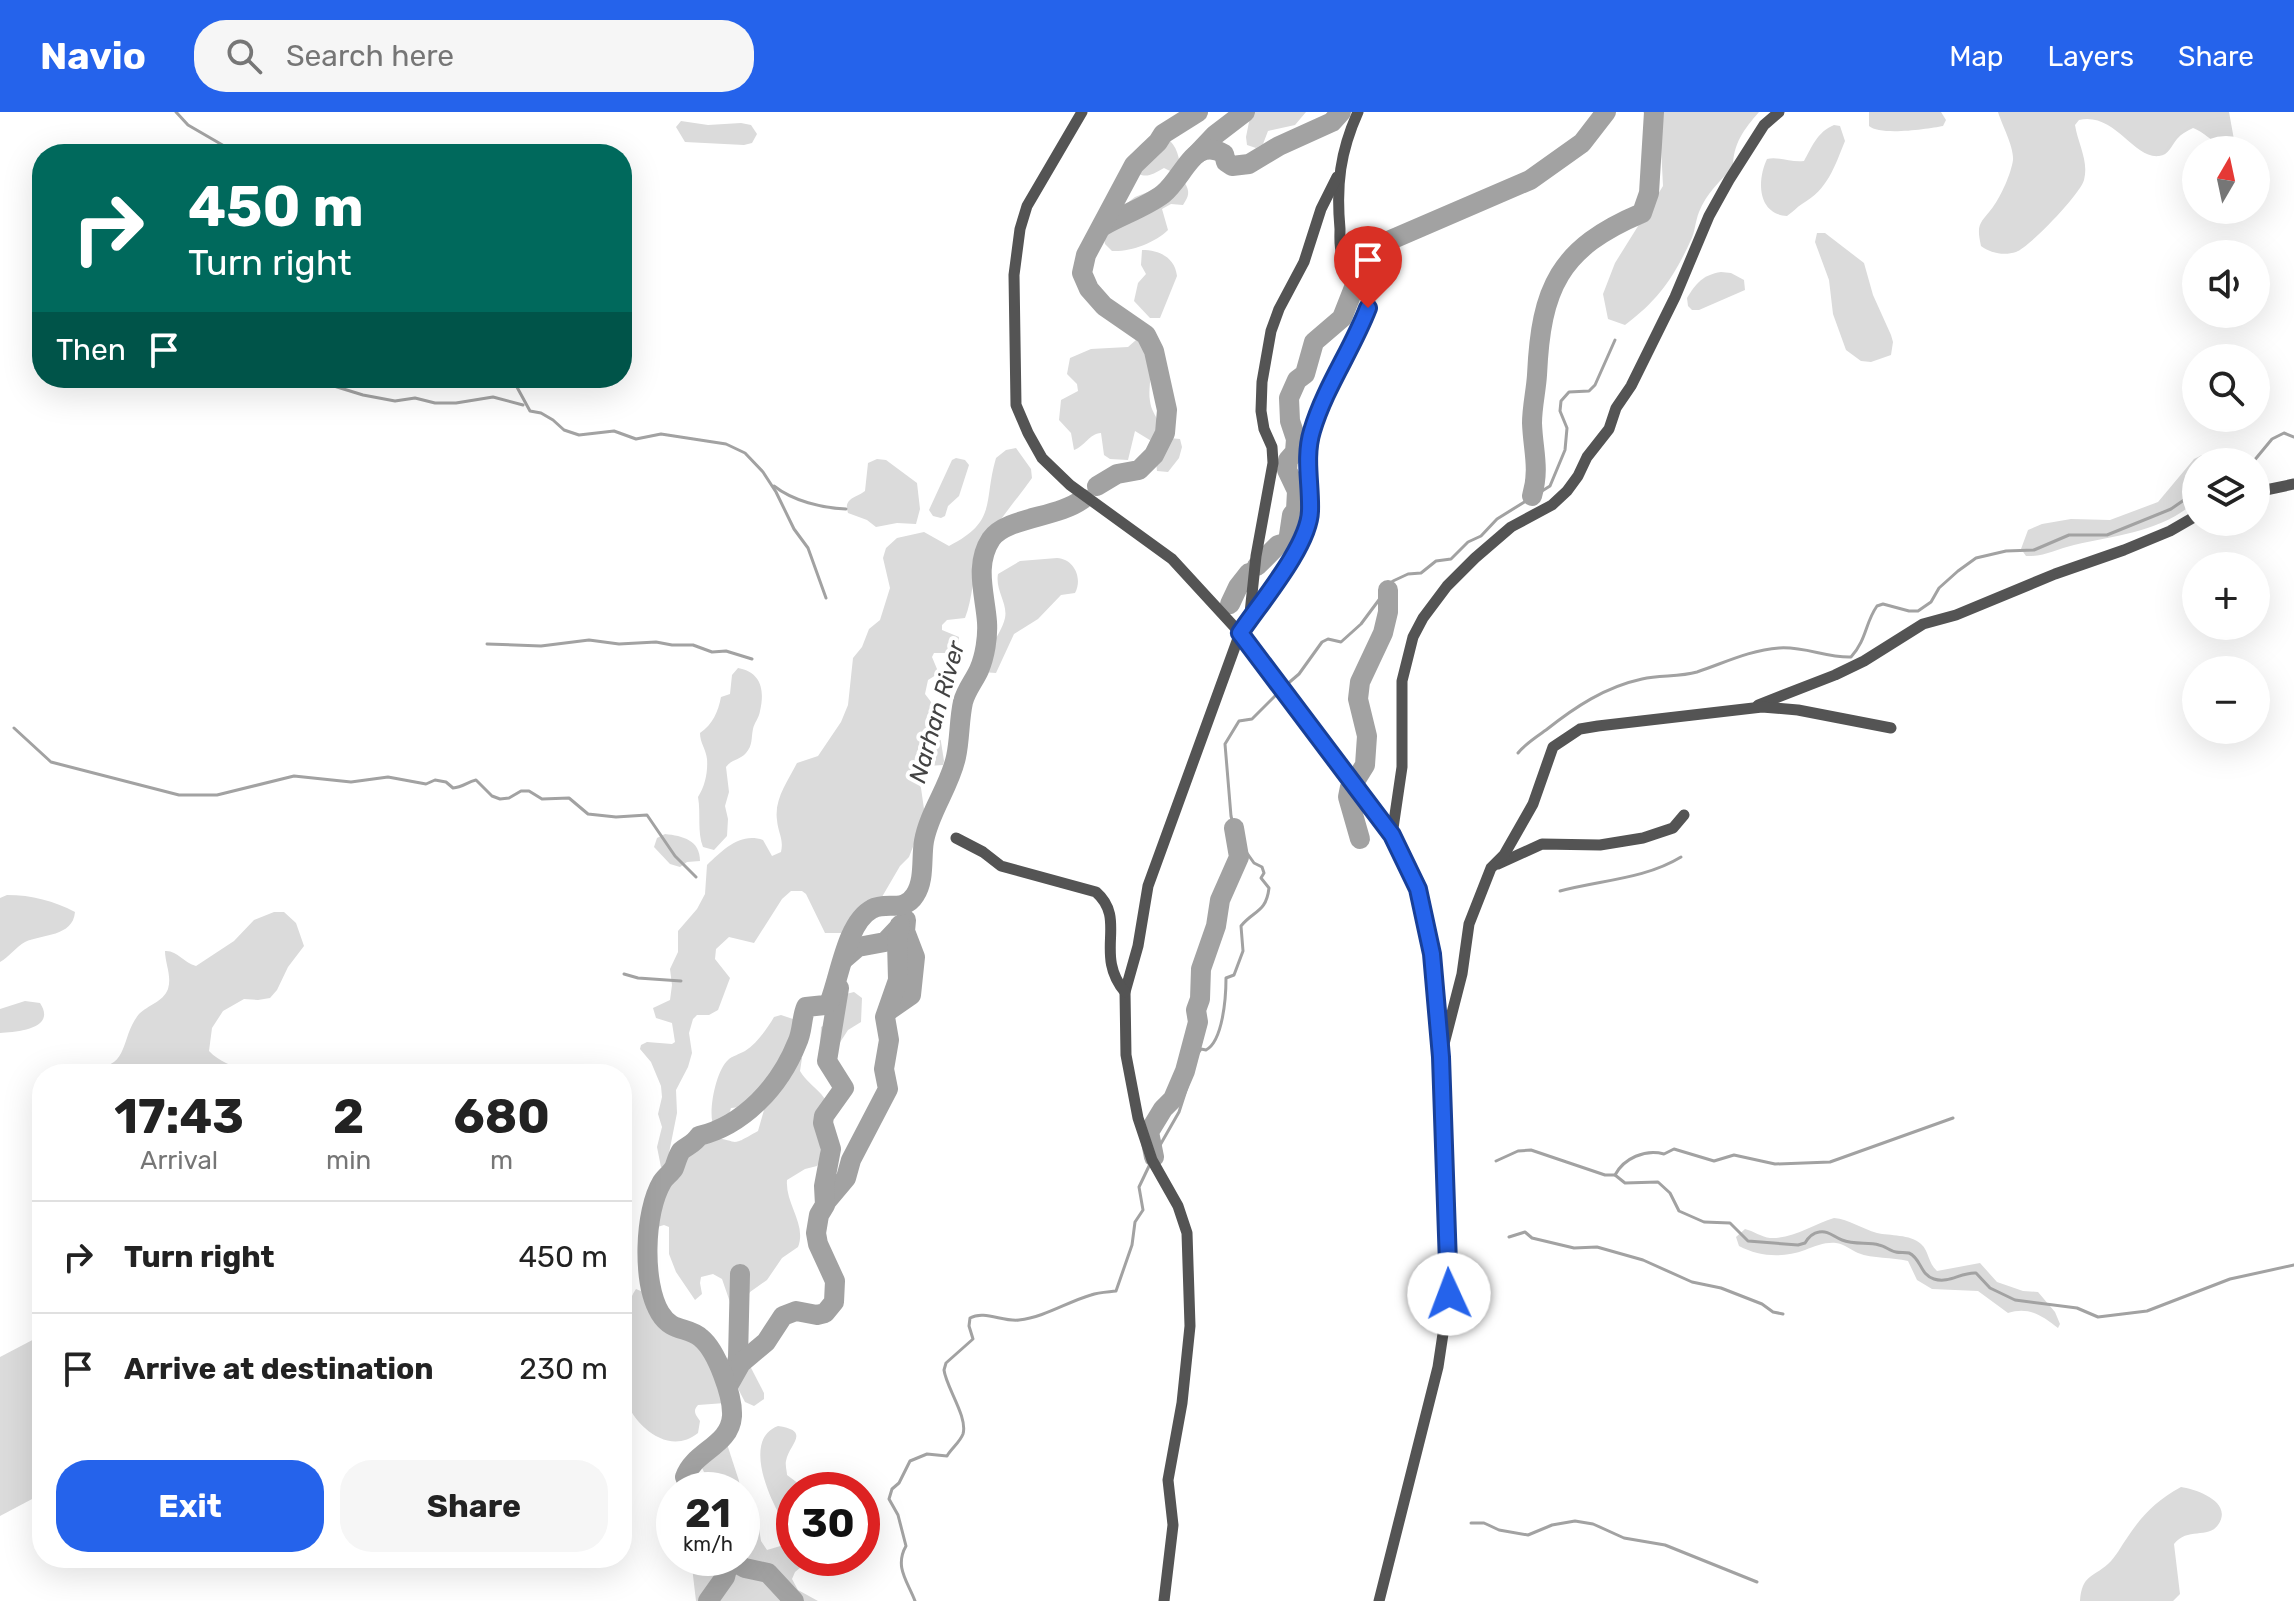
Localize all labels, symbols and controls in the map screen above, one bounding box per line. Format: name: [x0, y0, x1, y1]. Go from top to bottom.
search box: [194, 20, 754, 92]
text: Navio: [40, 33, 146, 79]
icon: search: [222, 34, 266, 78]
text: Search here: [286, 38, 454, 74]
text: Map: [1949, 40, 2004, 73]
text: Layers: [2048, 40, 2134, 73]
text: Share: [2178, 40, 2254, 73]
north arrow: [2182, 136, 2270, 224]
map controls: [2182, 136, 2270, 744]
text: 450 m: [188, 174, 364, 240]
icon: right: [56, 176, 160, 280]
pin: [1334, 226, 1402, 308]
icon: arrive: [1346, 238, 1390, 282]
button: sound: [2182, 240, 2270, 328]
text: Turn right: [188, 241, 352, 284]
icon: arrive: [142, 328, 186, 372]
text: Then: [56, 332, 126, 368]
button: search: [2182, 344, 2270, 432]
button: layers: [2182, 448, 2270, 536]
button: +: [2182, 552, 2270, 640]
water label: Narhan River: [903, 637, 971, 786]
button: −: [2182, 656, 2270, 744]
text: 17:43: [114, 1088, 244, 1145]
text: 2: [333, 1088, 364, 1145]
text: 680: [453, 1088, 550, 1145]
text: Arrival: [140, 1145, 218, 1176]
text: min: [326, 1145, 371, 1176]
text: m: [490, 1145, 513, 1176]
icon: right: [56, 1235, 100, 1279]
text: Turn right: [124, 1239, 275, 1275]
text: 450 m: [518, 1239, 608, 1275]
position arrow: [1407, 1252, 1491, 1336]
icon: arrive: [56, 1347, 100, 1391]
text: Arrive at destination: [124, 1351, 434, 1387]
text: 230 m: [519, 1351, 608, 1387]
button: Exit: [56, 1460, 324, 1552]
button: Share: [340, 1460, 608, 1552]
speed limit sign: 30: [776, 1472, 880, 1576]
text: 21: [685, 1490, 731, 1537]
text: km/h: [683, 1532, 733, 1556]

